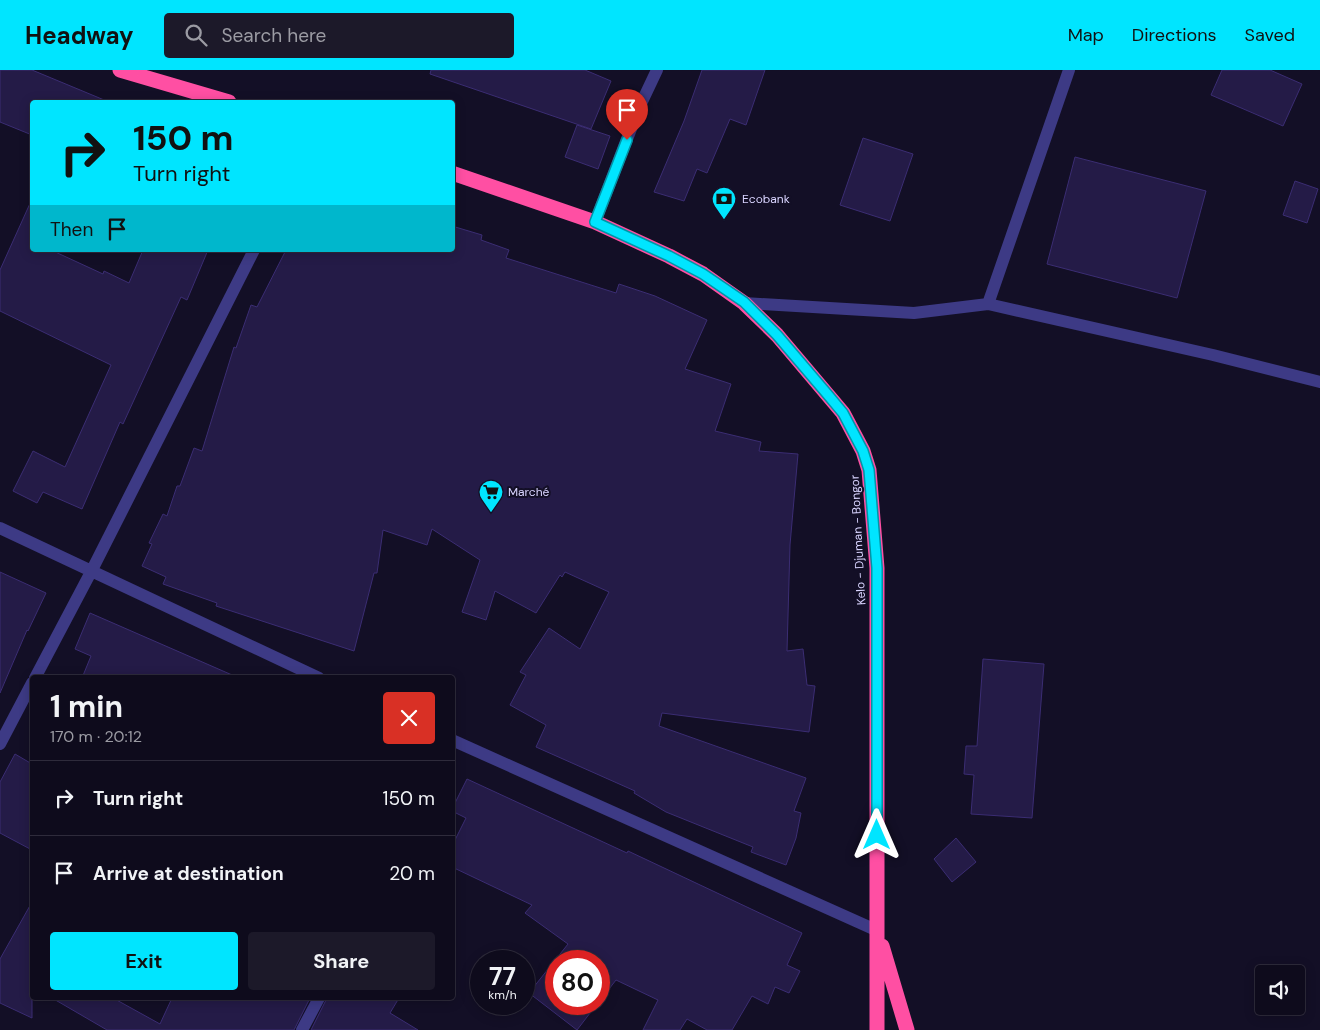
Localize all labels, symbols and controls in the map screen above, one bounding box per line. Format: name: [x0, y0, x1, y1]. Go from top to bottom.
search box: [164, 13, 514, 58]
text: Headway: [25, 20, 134, 51]
icon: search: [182, 21, 210, 49]
text: Search here: [222, 23, 326, 48]
text: Map: [1068, 23, 1104, 47]
text: Directions: [1132, 23, 1217, 47]
text: Saved: [1245, 23, 1295, 47]
pin: [606, 89, 648, 140]
icon: arrive: [613, 96, 641, 124]
text: 150 m: [133, 115, 233, 161]
icon: right: [50, 120, 115, 185]
text: Turn right: [133, 159, 230, 188]
bank icon: Ecobank: [711, 186, 737, 220]
place label: Ecobank: [742, 191, 790, 207]
icon: arrive: [103, 215, 131, 243]
text: Then: [50, 217, 93, 242]
street label: Kelo - Djuman - Bongor: [847, 474, 869, 606]
supermarket icon: Marché: [478, 479, 504, 513]
place label: Marché: [508, 484, 550, 500]
text: 1 min: [50, 687, 123, 726]
button: close: [383, 692, 435, 744]
text: 170 m · 20:12: [50, 726, 142, 747]
icon: right: [50, 784, 78, 812]
text: Turn right: [93, 786, 183, 811]
text: 150 m: [383, 786, 435, 811]
position arrow: [850, 808, 902, 860]
icon: arrive: [50, 859, 78, 887]
text: Arrive at destination: [93, 861, 284, 886]
text: 20 m: [389, 861, 435, 886]
button: Exit: [50, 932, 238, 990]
button: Share: [248, 932, 435, 990]
speed limit sign: 80: [545, 950, 610, 1015]
text: 77: [489, 960, 516, 993]
map controls: [1255, 965, 1305, 1015]
button: sound: [1255, 965, 1305, 1015]
text: km/h: [488, 987, 517, 1003]

